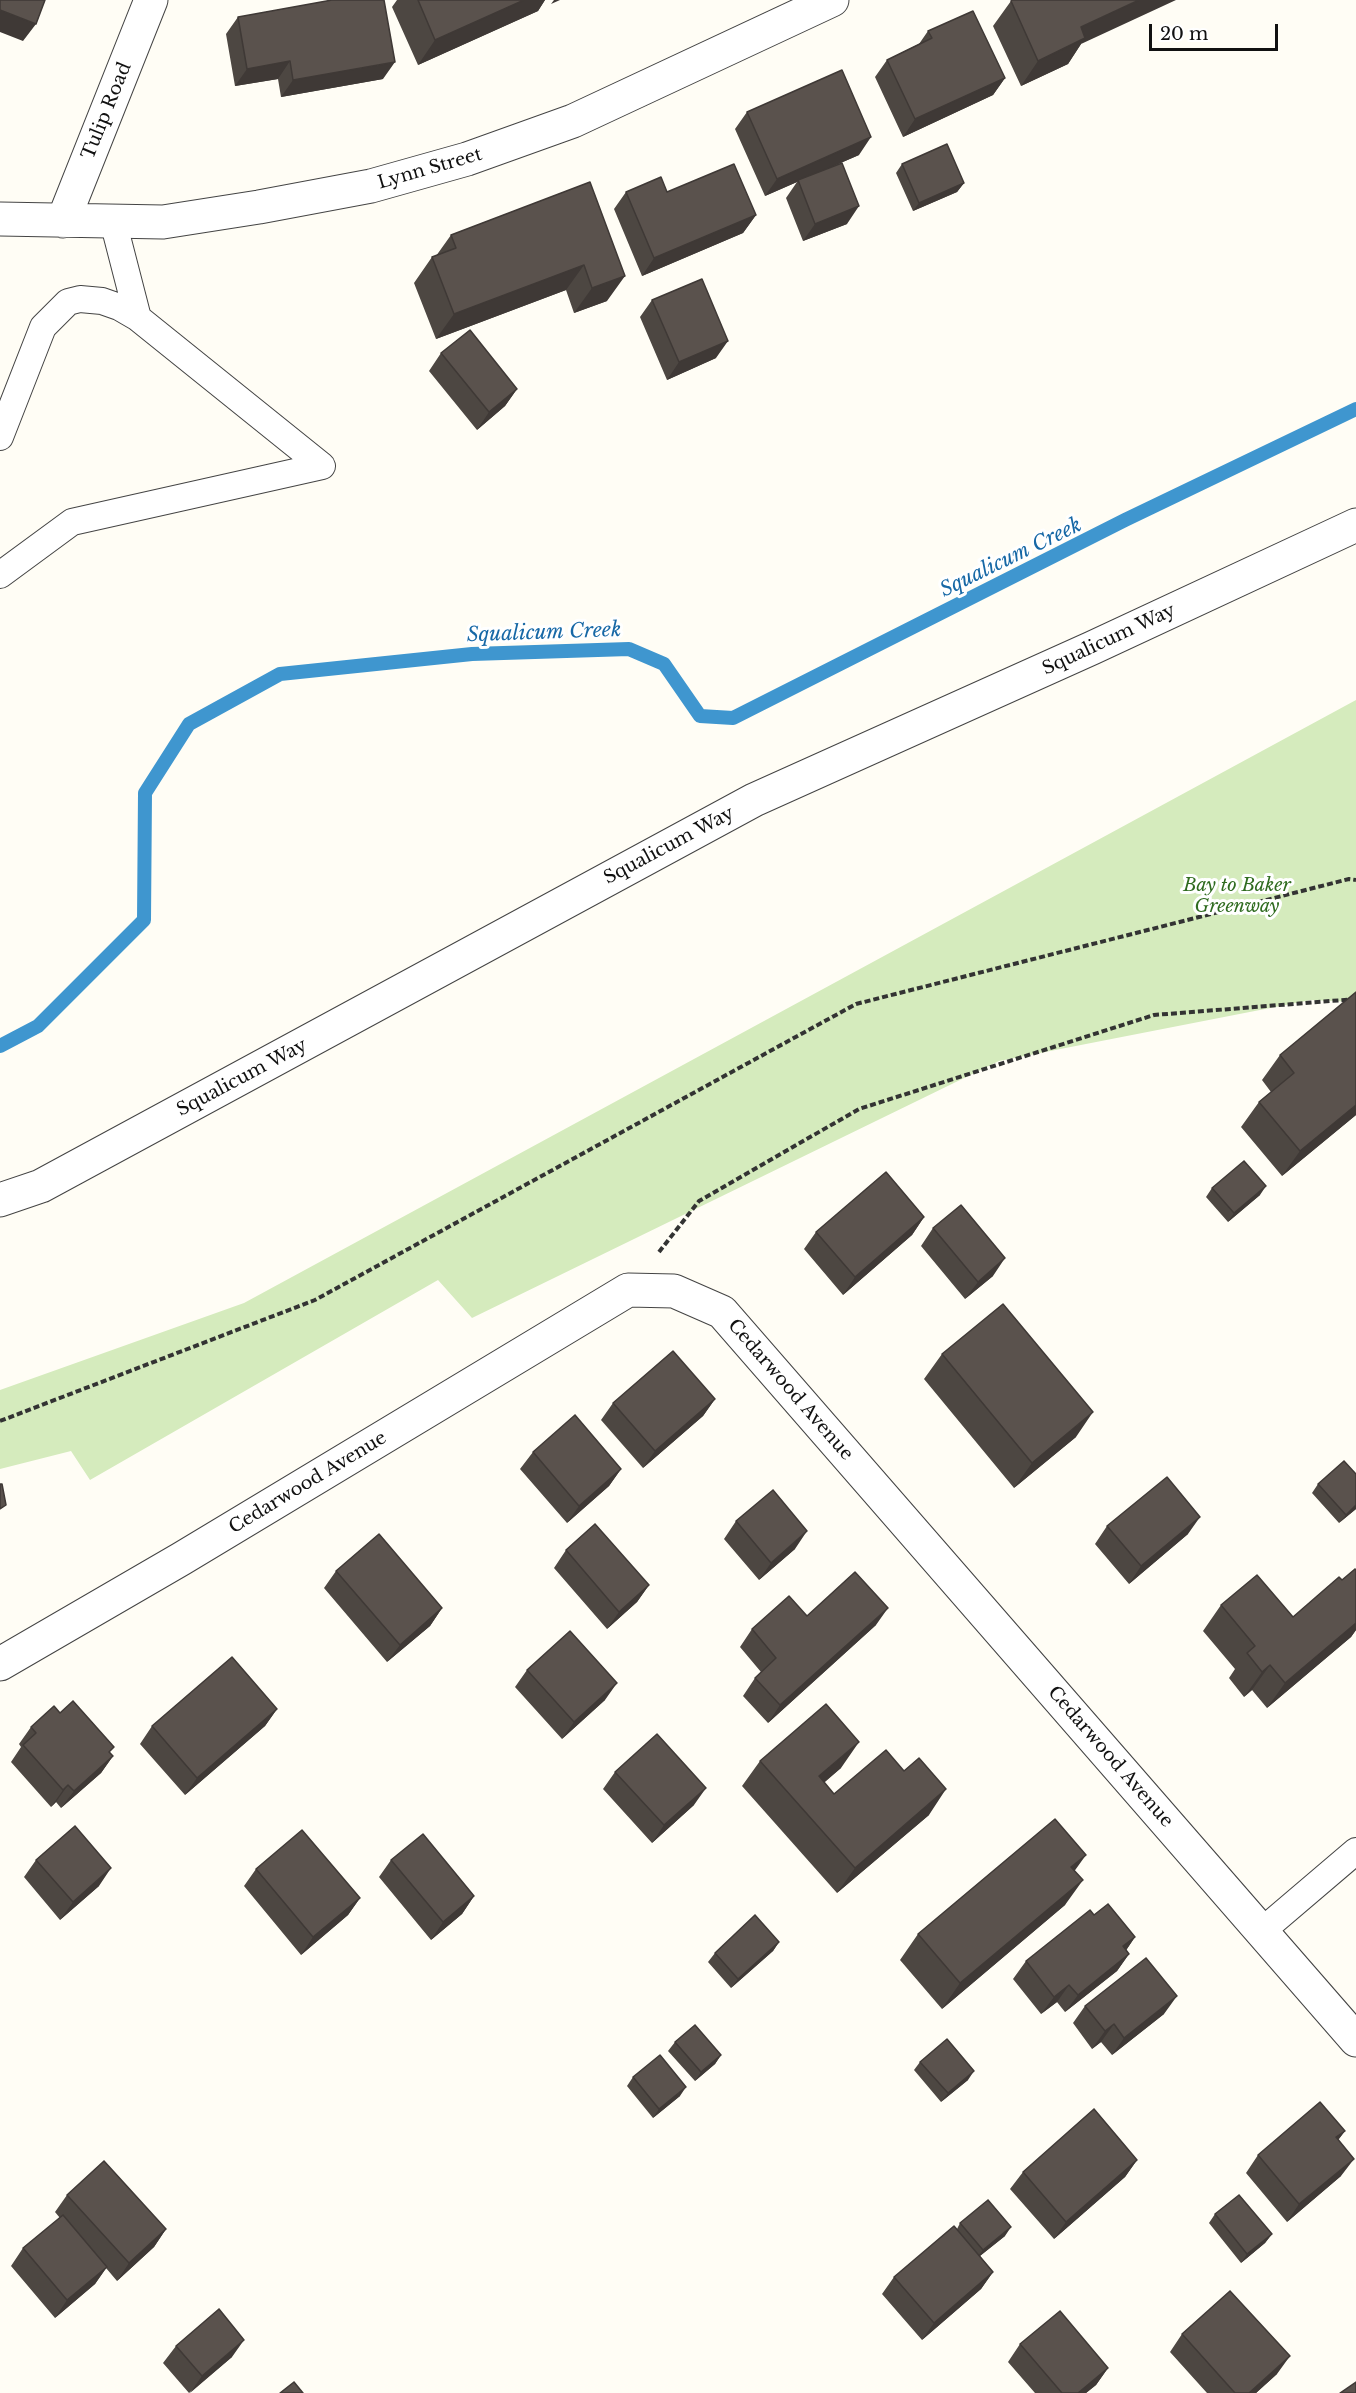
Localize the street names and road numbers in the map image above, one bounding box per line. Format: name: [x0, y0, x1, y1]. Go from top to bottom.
street label: Tulip Road: [78, 59, 136, 163]
street label: Lynn Street: [375, 144, 485, 194]
street label: Squalicum Way: [1039, 600, 1179, 680]
street label: Squalicum Way: [600, 803, 738, 889]
street label: Squalicum Way: [173, 1035, 311, 1121]
street label: Cedarwood Avenue: [723, 1315, 857, 1465]
street label: Cedarwood Avenue: [225, 1427, 391, 1539]
street label: Cedarwood Avenue: [1043, 1682, 1177, 1832]

